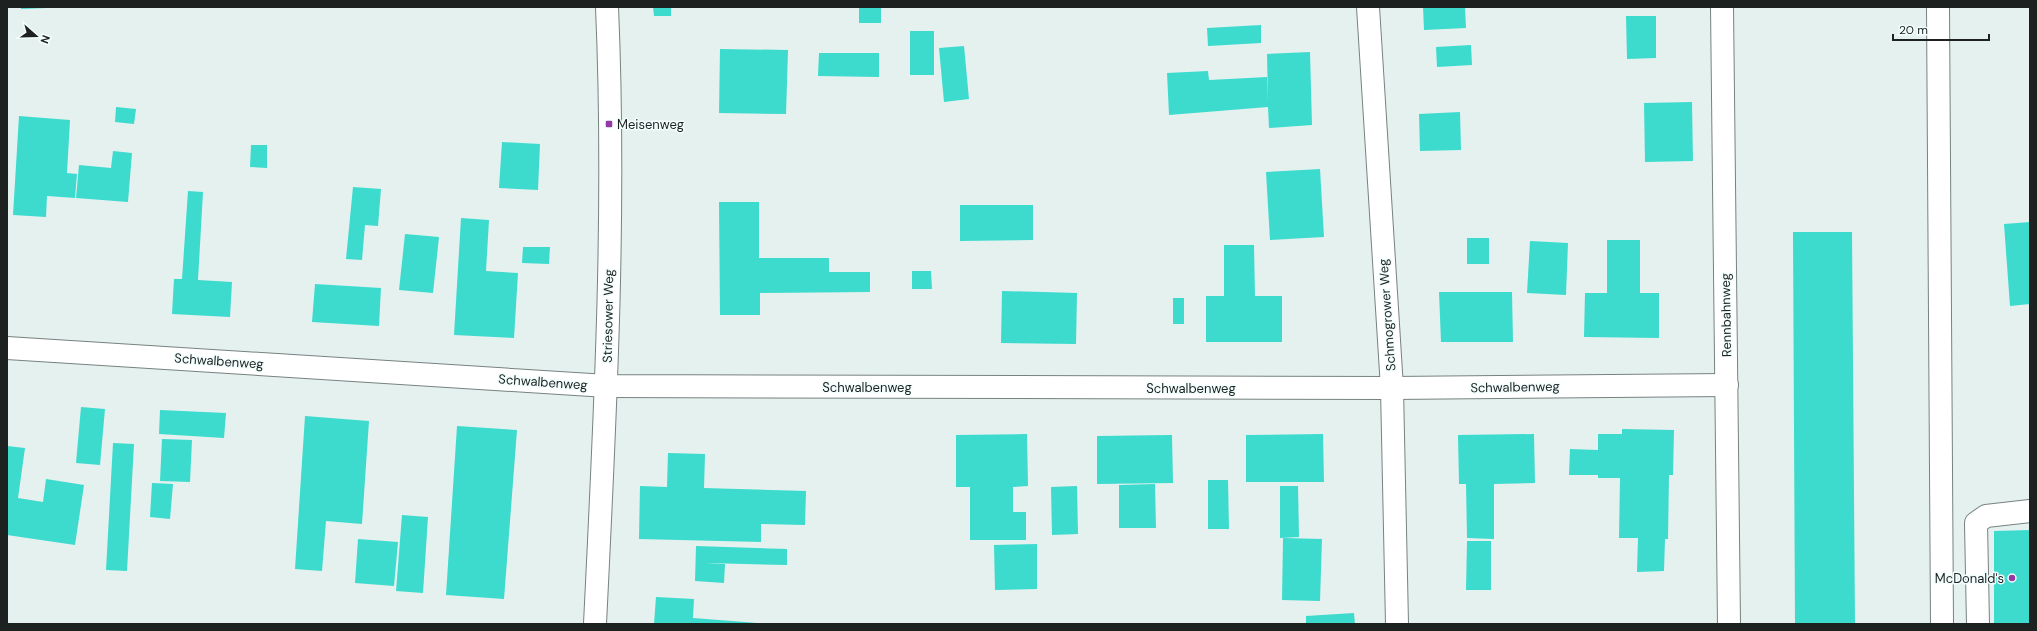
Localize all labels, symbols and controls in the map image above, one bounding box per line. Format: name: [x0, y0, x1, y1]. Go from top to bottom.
north arrow: [16, 16, 56, 56]
scale bar: [1893, 16, 1989, 42]
text: 20 m: [1899, 22, 1928, 38]
text: N: [37, 33, 53, 46]
place label: Meisenweg: [617, 116, 684, 133]
marker: Meisenweg: [604, 119, 614, 129]
street label: Schmogrower Weg: [1375, 258, 1399, 372]
street label: Striesower Weg: [599, 269, 617, 363]
street label: Rennbahnweg: [1717, 273, 1735, 357]
street label: Schwalbenweg: [174, 349, 264, 373]
street label: Schwalbenweg: [498, 370, 588, 394]
street label: Schwalbenweg: [1470, 378, 1560, 396]
street label: Schwalbenweg: [822, 379, 912, 396]
street label: Schwalbenweg: [1146, 380, 1236, 397]
place label: McDonald's: [1935, 570, 2004, 587]
marker: McDonald's: [2007, 573, 2017, 583]

